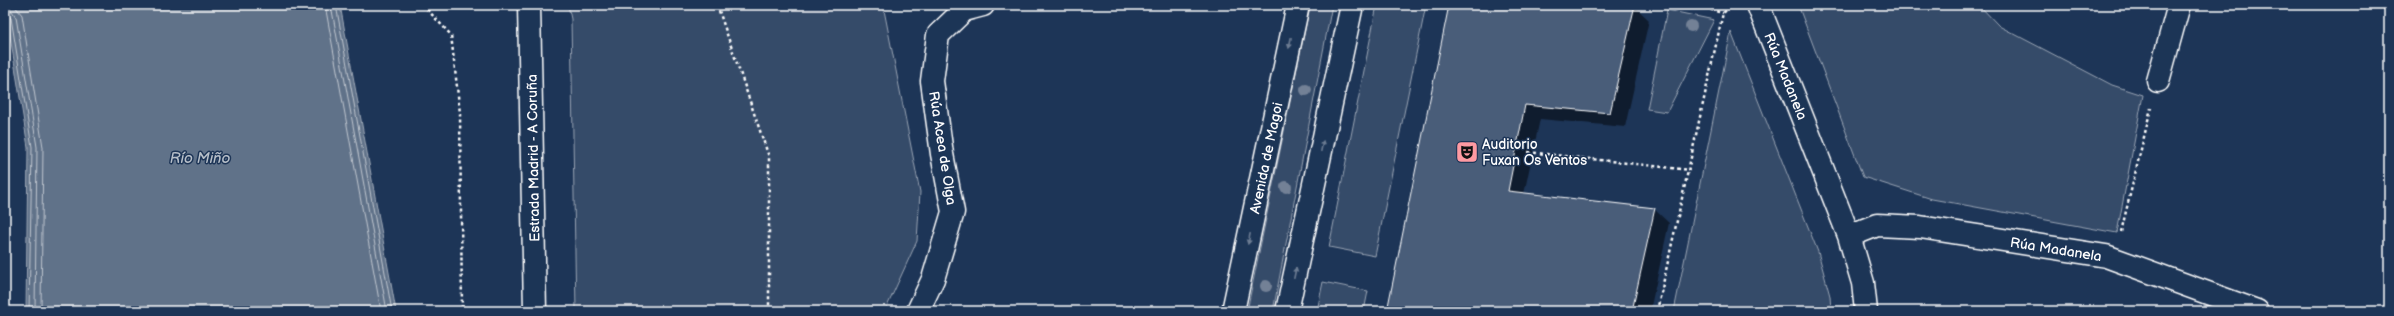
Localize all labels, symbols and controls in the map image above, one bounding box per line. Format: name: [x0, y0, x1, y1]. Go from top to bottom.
street label: Rúa Madanela: [1760, 30, 1811, 122]
one-way arrow: [1287, 37, 1293, 49]
street label: Estrada Madrid - A Coruña: [524, 74, 543, 242]
street label: Rúa Acea de Olga: [925, 90, 960, 206]
street label: Avenida de Magoi: [1246, 101, 1287, 215]
place label: Auditorio Fuxan Os Ventos: [1482, 136, 1587, 169]
one-way arrow: [1319, 139, 1325, 152]
theatre icon: Auditorio Fuxan Os Ventos: [1454, 139, 1480, 165]
water label: Río Miño: [170, 149, 230, 168]
one-way arrow: [1245, 233, 1251, 245]
street label: Rúa Madanela: [2009, 234, 2103, 265]
one-way arrow: [1293, 267, 1299, 279]

